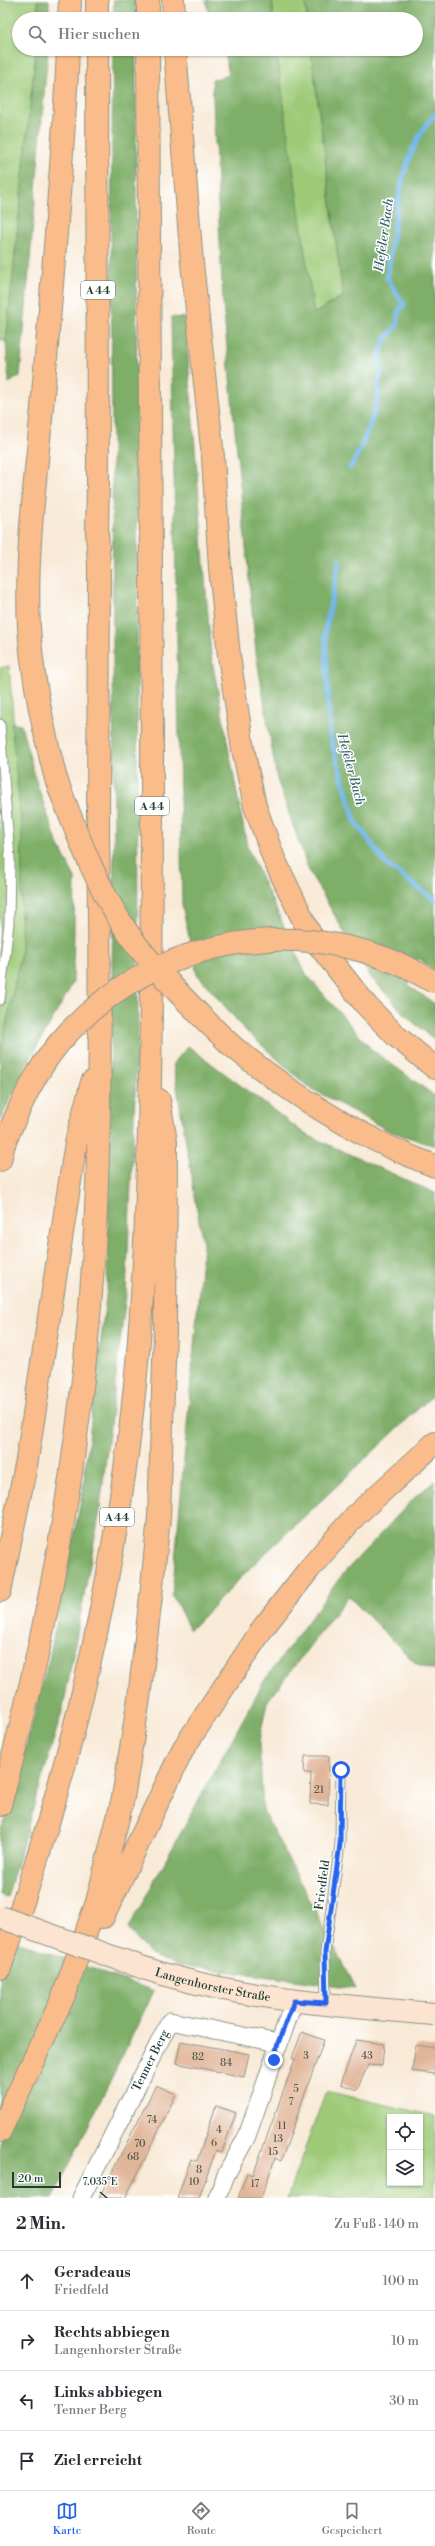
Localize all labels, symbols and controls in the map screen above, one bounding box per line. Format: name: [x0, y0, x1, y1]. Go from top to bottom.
search box: [12, 12, 423, 56]
icon: search: [26, 23, 48, 45]
text: Hier suchen: [58, 25, 140, 44]
water label: Hefeler Bach: [371, 197, 397, 274]
road number: A 44: [81, 281, 115, 299]
water label: Hefeler Bach: [333, 731, 369, 808]
road number: A 44: [135, 797, 169, 815]
road number: A 44: [100, 1508, 134, 1526]
route start: [332, 1761, 350, 1779]
house number: 21: [314, 1784, 325, 1796]
street label: Friedfeld: [312, 1859, 333, 1911]
street label: Langenhorster Straße: [153, 1965, 272, 2005]
street label: Tenner Berg: [129, 2027, 173, 2094]
house number: 3: [303, 2050, 309, 2062]
house number: 43: [361, 2050, 373, 2062]
house number: 82: [192, 2051, 204, 2063]
route end: [265, 2051, 283, 2069]
house number: 84: [220, 2057, 232, 2069]
house number: 5: [293, 2083, 299, 2095]
house number: 7: [288, 2096, 294, 2108]
house number: 74: [147, 2114, 157, 2126]
map controls: [387, 2114, 423, 2186]
button: locate: [387, 2114, 423, 2150]
house number: 11: [278, 2120, 287, 2132]
house number: 4: [216, 2124, 222, 2136]
house number: 13: [273, 2133, 283, 2145]
house number: 6: [211, 2137, 217, 2149]
house number: 70: [134, 2138, 146, 2150]
house number: 15: [268, 2146, 278, 2158]
button: layers: [387, 2150, 423, 2186]
house number: 68: [127, 2151, 139, 2163]
house number: 8: [196, 2164, 202, 2176]
scale bar: [12, 2170, 61, 2189]
text: 20 m: [18, 2172, 43, 2186]
text: 7.035°E: [82, 2176, 118, 2188]
house number: 10: [189, 2176, 200, 2188]
house number: 17: [251, 2178, 259, 2190]
text: 2 Min.: [16, 2213, 66, 2235]
text: Zu Fuß · 140 m: [334, 2216, 419, 2232]
text: Geradeaus: [54, 2263, 131, 2282]
icon: ahead: [16, 2270, 38, 2292]
text: 100 m: [383, 2273, 419, 2289]
text: Friedfeld: [54, 2282, 109, 2298]
text: Rechts abbiegen: [54, 2323, 170, 2342]
icon: right: [16, 2330, 38, 2352]
text: 10 m: [391, 2333, 419, 2349]
text: Langenhorster Straße: [54, 2342, 182, 2358]
text: Links abbiegen: [54, 2383, 162, 2402]
icon: left: [16, 2390, 38, 2412]
text: 30 m: [389, 2393, 419, 2409]
text: Tenner Berg: [54, 2402, 127, 2418]
icon: arrive: [16, 2450, 38, 2472]
text: Ziel erreicht: [54, 2451, 142, 2470]
tab: Karte: [53, 2500, 81, 2538]
tab: Route: [187, 2500, 216, 2538]
tab: Gespeichert: [322, 2500, 382, 2538]

